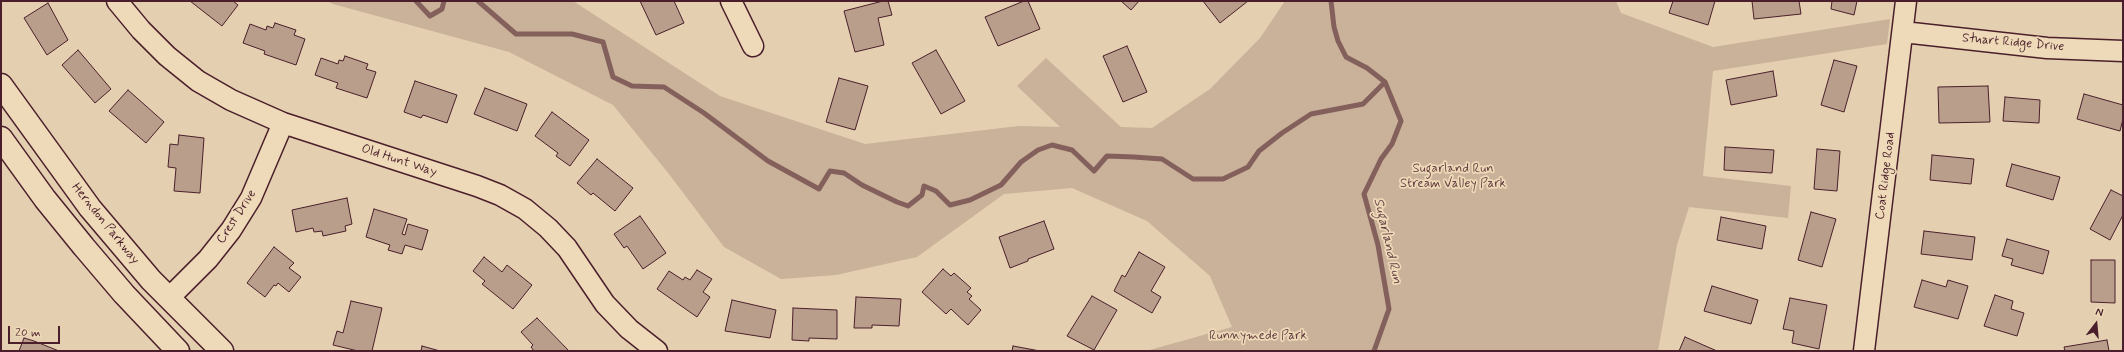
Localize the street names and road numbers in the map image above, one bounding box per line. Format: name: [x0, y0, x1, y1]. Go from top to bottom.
street label: Stuart Ridge Drive: [1961, 31, 2065, 55]
street label: Coat Ridge Road: [1873, 131, 1899, 221]
street label: Old Hunt Way: [359, 141, 439, 181]
street label: Herndon Parkway: [68, 180, 142, 268]
street label: Crest Drive: [214, 187, 260, 247]

